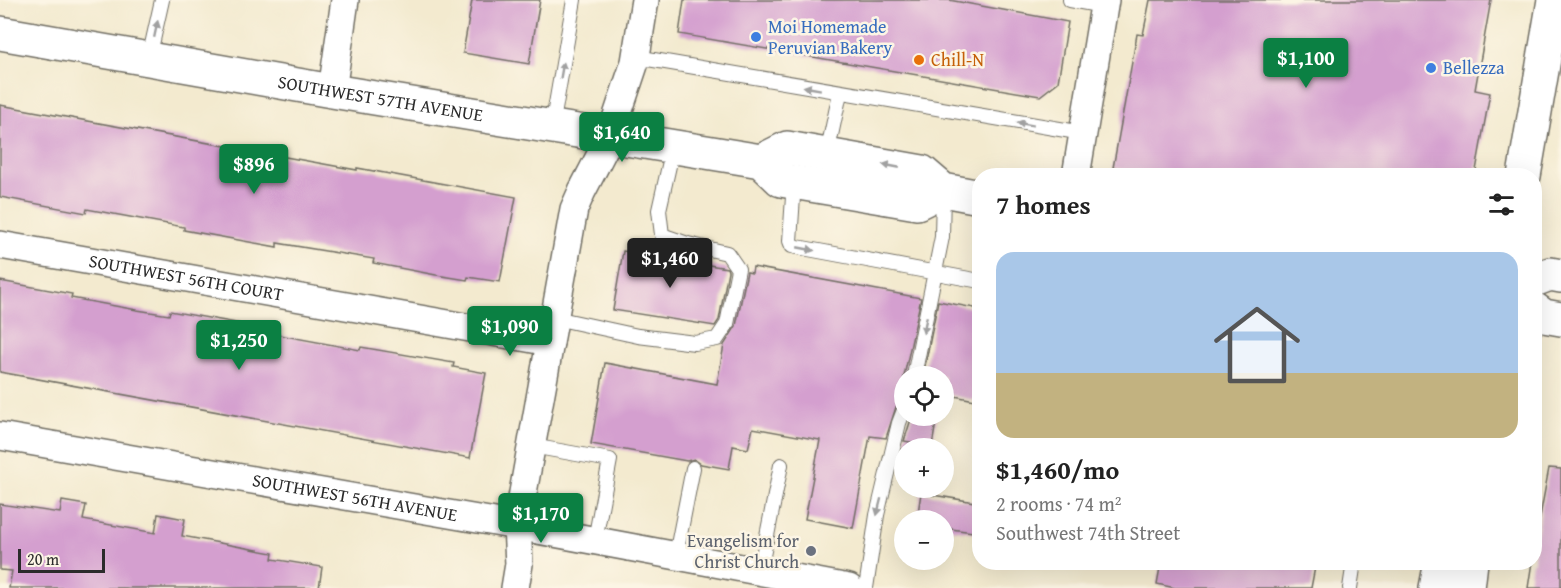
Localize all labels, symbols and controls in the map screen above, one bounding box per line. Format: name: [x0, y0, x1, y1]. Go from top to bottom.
place label: Moi Homemade Peruvian Bakery: [768, 13, 892, 61]
one-way arrow: [151, 20, 161, 38]
marker: Moi Homemade Peruvian Bakery: [749, 30, 763, 44]
pin: $1,100: [1257, 38, 1355, 89]
text: $1,100: [1277, 43, 1335, 72]
place label: Chill-N: [931, 46, 984, 73]
marker: Chill-N: [912, 53, 926, 67]
place label: Bellezza: [1443, 54, 1505, 81]
one-way arrow: [557, 60, 566, 79]
marker: Bellezza: [1424, 61, 1438, 75]
street label: SOUTHWEST 57TH AVENUE: [276, 68, 485, 128]
one-way arrow: [802, 83, 821, 92]
pin: $1,640: [573, 112, 671, 163]
text: $1,640: [593, 117, 651, 146]
one-way arrow: [1015, 119, 1034, 128]
pin: $896: [218, 144, 290, 195]
text: $896: [233, 149, 275, 178]
one-way arrow: [882, 161, 901, 170]
text: 7 homes: [996, 185, 1091, 224]
icon: filters: [1485, 188, 1518, 221]
pin: $1,460: [621, 238, 719, 289]
text: $1,460: [641, 243, 699, 272]
one-way arrow: [796, 245, 815, 254]
street label: SOUTHWEST 56TH COURT: [87, 247, 286, 308]
icon: home: [1203, 291, 1311, 399]
pin: $1,090: [461, 306, 559, 357]
text: $1,090: [481, 311, 539, 340]
one-way arrow: [920, 316, 929, 335]
pin: $1,250: [190, 320, 288, 371]
text: $1,250: [210, 325, 268, 354]
map controls: [894, 366, 954, 570]
button: locate: [894, 366, 954, 426]
button: +: [894, 438, 954, 498]
text: $1,460/mo: [996, 450, 1119, 489]
street label: SOUTHWEST 56TH AVENUE: [250, 466, 459, 528]
text: 2 rooms · 74 m²: [996, 489, 1122, 518]
pin: $1,170: [492, 493, 590, 544]
text: $1,170: [512, 498, 570, 527]
one-way arrow: [874, 498, 884, 516]
button: −: [894, 510, 954, 570]
text: Southwest 74th Street: [996, 518, 1180, 547]
place label: Evangelism for Christ Church: [687, 527, 800, 575]
marker: Evangelism for Christ Church: [804, 544, 818, 558]
scale bar: [18, 546, 105, 574]
text: 20 m: [27, 547, 59, 571]

